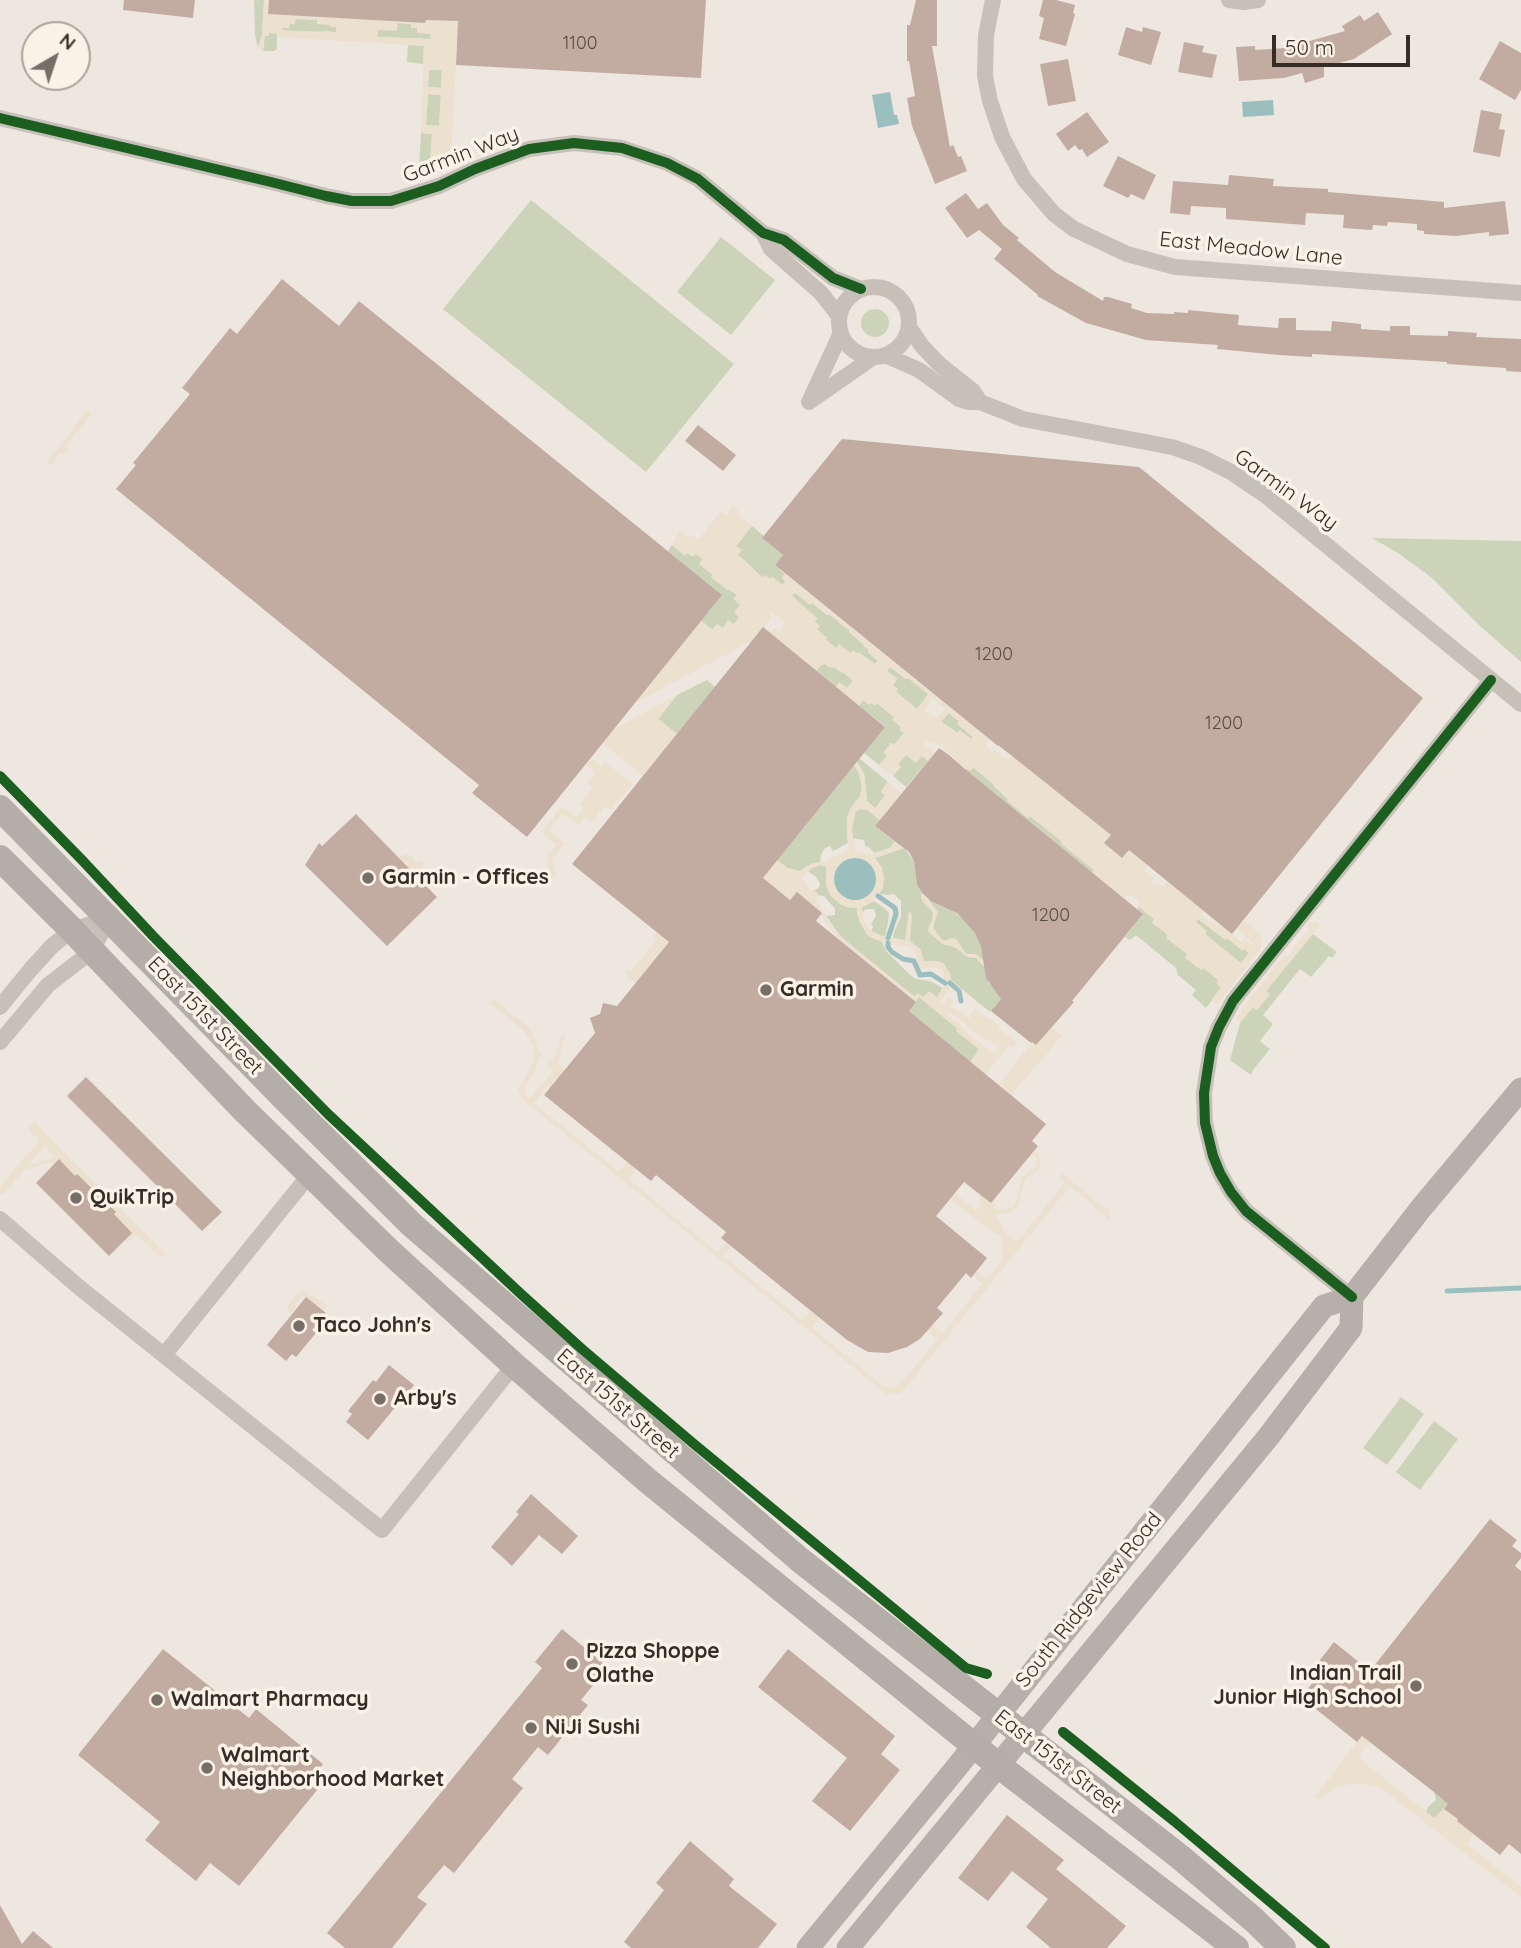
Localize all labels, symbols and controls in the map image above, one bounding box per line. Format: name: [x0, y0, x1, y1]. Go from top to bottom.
north arrow: [21, 21, 91, 91]
scale bar: [1276, 21, 1414, 65]
text: N: [55, 28, 81, 55]
house number: 1100: [563, 33, 597, 55]
text: 50 m: [1285, 34, 1334, 60]
street label: Garmin Way: [400, 121, 522, 189]
street label: East Meadow Lane: [1158, 227, 1344, 271]
street label: Garmin Way: [1229, 444, 1343, 536]
house number: 1200: [975, 644, 1013, 666]
house number: 1200: [1205, 713, 1243, 735]
place label: Garmin - Offices: [382, 865, 549, 891]
marker: Garmin - Offices: [360, 870, 376, 886]
house number: 1200: [1032, 905, 1070, 927]
street label: East 151st Street: [142, 952, 268, 1080]
place label: Garmin: [780, 977, 854, 1003]
marker: Garmin: [758, 982, 774, 998]
place label: QuikTrip: [90, 1185, 174, 1211]
marker: QuikTrip: [68, 1190, 84, 1206]
place label: Taco John's: [313, 1313, 431, 1339]
marker: Taco John's: [291, 1318, 307, 1334]
street label: East 151st Street: [551, 1344, 685, 1464]
place label: Arby's: [394, 1386, 457, 1412]
marker: Arby's: [372, 1391, 388, 1407]
street label: South Ridgeview Road: [1011, 1507, 1167, 1693]
place label: Pizza Shoppe Olathe: [586, 1639, 720, 1689]
marker: Pizza Shoppe Olathe: [564, 1656, 580, 1672]
place label: Indian Trail Junior High School: [1213, 1661, 1402, 1711]
marker: Indian Trail Junior High School: [1408, 1678, 1424, 1694]
place label: Walmart Pharmacy: [171, 1687, 369, 1713]
marker: Walmart Pharmacy: [149, 1692, 165, 1708]
street label: East 151st Street: [989, 1705, 1127, 1819]
place label: NiJi Sushi: [545, 1715, 640, 1741]
marker: NiJi Sushi: [523, 1720, 539, 1736]
place label: Walmart Neighborhood Market: [221, 1743, 444, 1793]
marker: Walmart Neighborhood Market: [199, 1760, 215, 1776]

